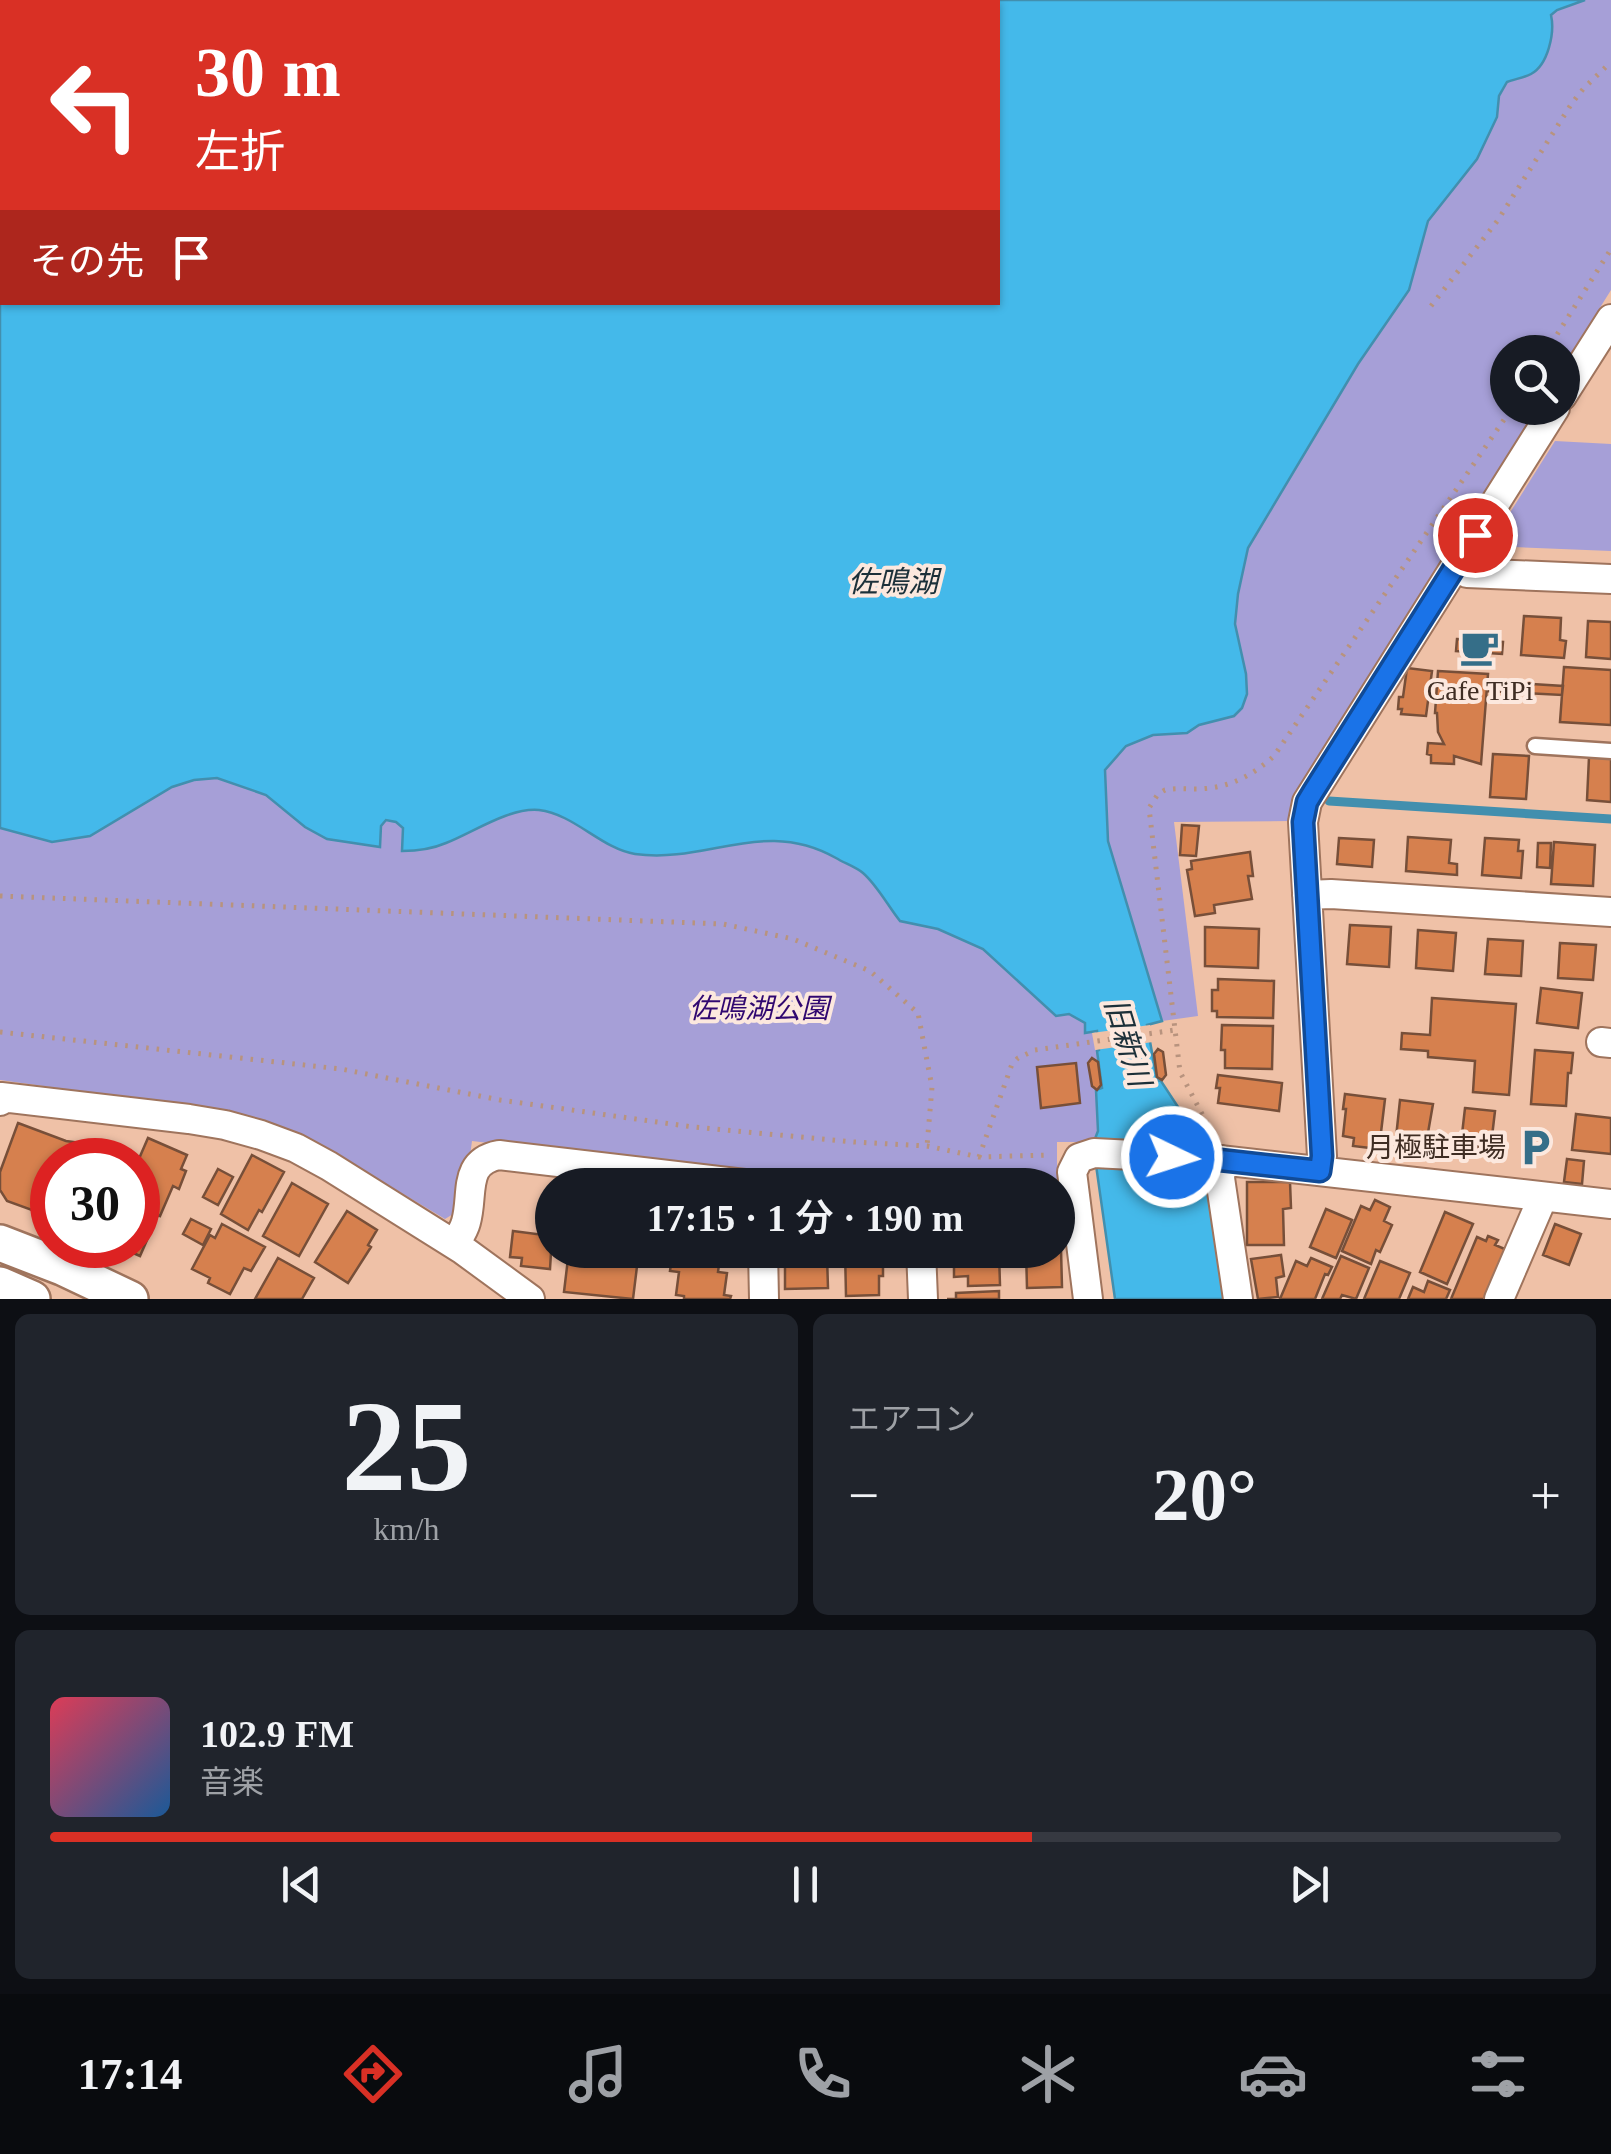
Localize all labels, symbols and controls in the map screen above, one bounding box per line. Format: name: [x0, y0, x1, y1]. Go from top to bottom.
text: 30 m: [195, 34, 341, 111]
icon: left: [30, 40, 160, 170]
text: 左折: [195, 127, 285, 177]
icon: arrive: [164, 230, 219, 285]
text: その先: [30, 240, 144, 282]
map controls: [1490, 335, 1580, 425]
button: search: [1490, 335, 1580, 425]
pin: [1433, 493, 1518, 578]
icon: arrive: [1448, 508, 1503, 563]
water label: 佐鳴湖: [848, 565, 942, 598]
cafe icon: Cafe TiPi: [1459, 626, 1501, 668]
place label: Cafe TiPi: [1427, 675, 1534, 706]
park label: 佐鳴湖公園: [689, 993, 833, 1024]
water label: 旧新川: [1099, 994, 1158, 1093]
position arrow: [1120, 1105, 1224, 1209]
parking icon: 月極駐車場: [1515, 1126, 1557, 1168]
place label: 月極駐車場: [1366, 1132, 1506, 1163]
speed limit sign: 30: [30, 1138, 160, 1268]
text: 17:15 · 1 分 · 190 m: [647, 1197, 963, 1239]
text: 25: [342, 1374, 472, 1518]
text: エアコン: [848, 1401, 976, 1437]
text: 20°: [1152, 1453, 1257, 1536]
text: −: [848, 1465, 879, 1526]
text: +: [1530, 1465, 1561, 1526]
text: km/h: [374, 1511, 439, 1547]
text: 102.9 FM: [200, 1713, 354, 1755]
text: 音楽: [200, 1764, 264, 1800]
icon: previous: [274, 1857, 329, 1912]
icon: pause: [778, 1857, 833, 1912]
icon: next: [1282, 1857, 1337, 1912]
icon: directions: [338, 2039, 408, 2109]
icon: music: [563, 2039, 633, 2109]
icon: phone: [788, 2039, 858, 2109]
icon: climate: [1013, 2039, 1083, 2109]
icon: car: [1238, 2039, 1308, 2109]
icon: filters: [1463, 2039, 1533, 2109]
text: 17:14: [78, 2049, 183, 2099]

